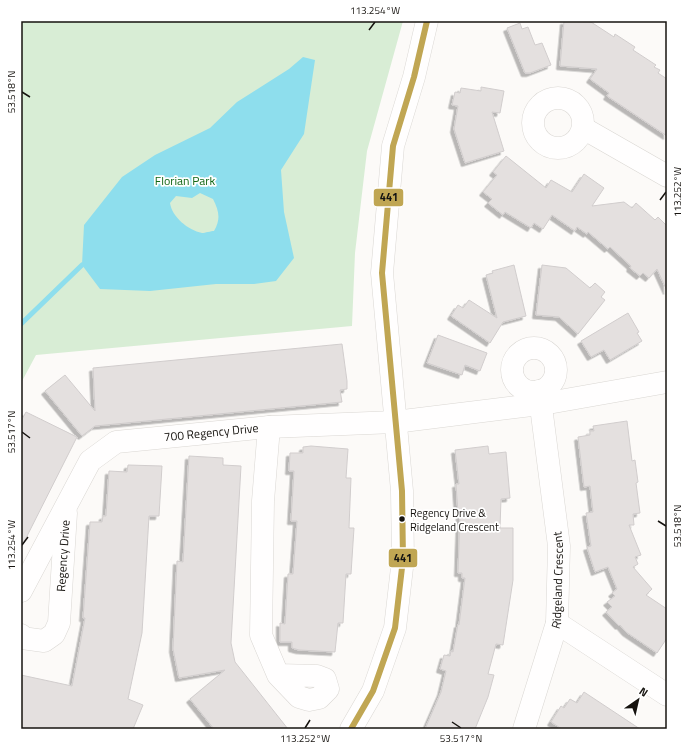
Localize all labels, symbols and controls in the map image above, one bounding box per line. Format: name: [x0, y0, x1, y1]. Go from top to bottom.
text: 113.254°W: [350, 3, 400, 18]
text: 53.518°N: [4, 71, 19, 113]
text: 113.252°W: [670, 167, 685, 217]
park label: Florian Park: [155, 171, 215, 190]
line badge: 441: [373, 188, 404, 207]
text: 441: [380, 189, 398, 205]
text: 53.517°N: [4, 411, 19, 453]
street label: 700 Regency Drive: [163, 418, 259, 446]
place label: Regency Drive & Ridgeland Crescent: [410, 505, 499, 535]
text: 53.518°N: [670, 505, 685, 547]
marker: Regency Drive & Ridgeland Crescent: [397, 514, 407, 524]
street label: Regency Drive: [51, 519, 75, 592]
text: 113.254°W: [4, 520, 19, 570]
street label: Ridgeland Crescent: [546, 530, 568, 631]
line badge: 441: [388, 548, 418, 568]
text: 441: [394, 550, 412, 566]
north arrow: [618, 680, 658, 720]
text: N: [636, 683, 651, 700]
text: 113.252°W: [280, 731, 330, 746]
text: 53.517°N: [440, 731, 482, 746]

